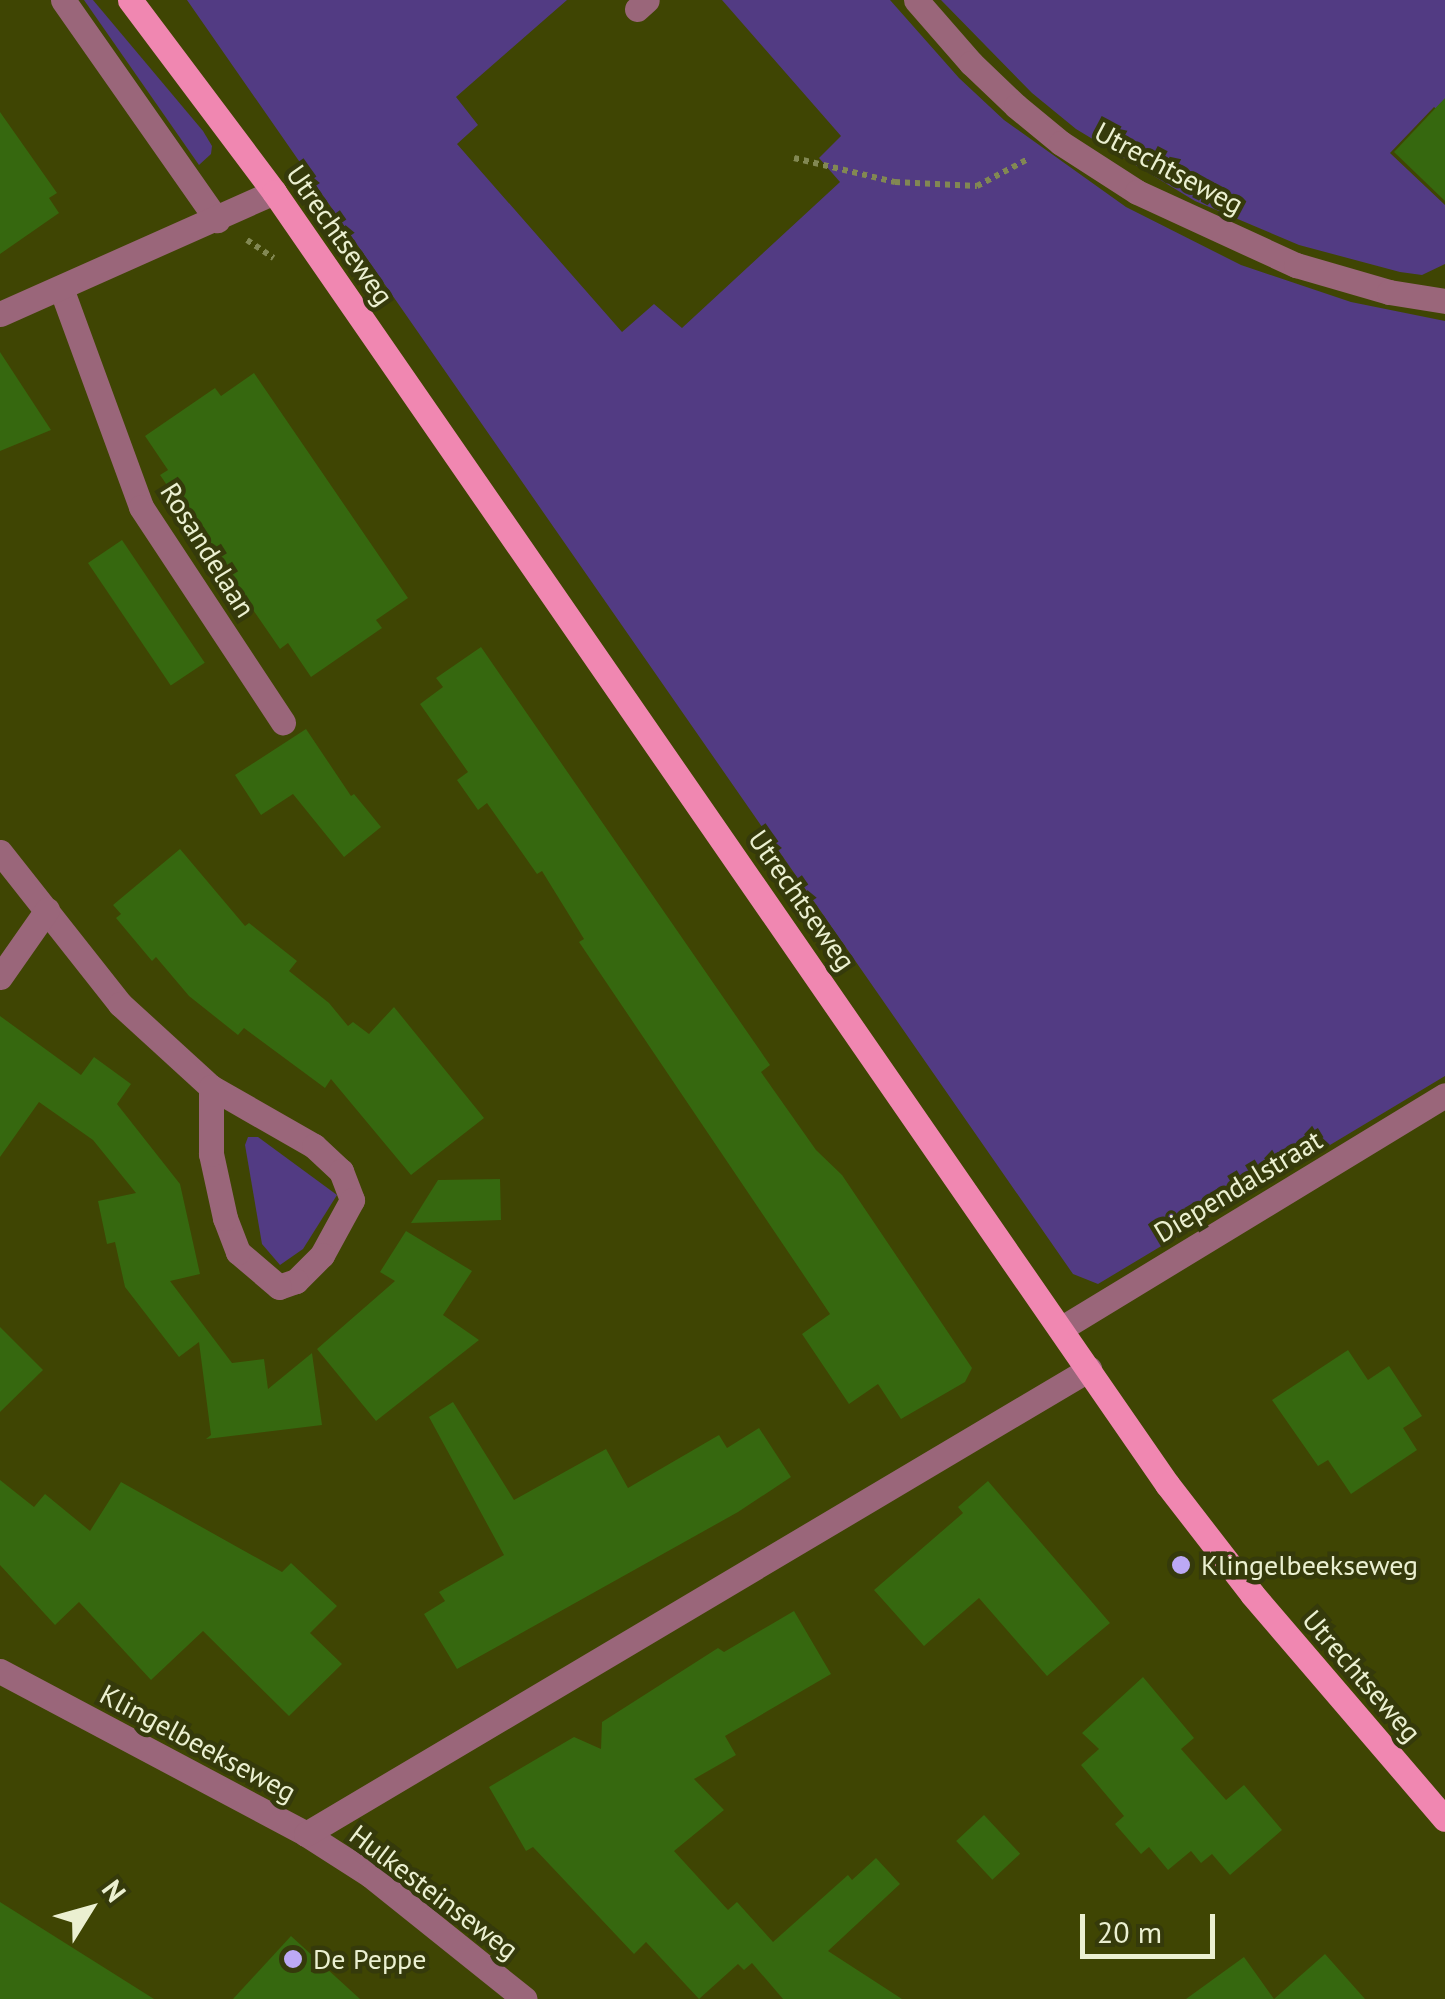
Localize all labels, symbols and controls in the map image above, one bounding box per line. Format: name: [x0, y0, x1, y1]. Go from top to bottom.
street label: Utrechtseweg: [1089, 115, 1249, 221]
street label: Utrechtseweg: [279, 158, 401, 312]
street label: Rosandelaan: [154, 477, 262, 623]
street label: Utrechtseweg: [741, 823, 863, 977]
street label: Diependalstraat: [1148, 1123, 1328, 1249]
place label: Klingelbeekseweg: [1201, 1548, 1418, 1582]
marker: Klingelbeekseweg: [1170, 1554, 1192, 1576]
street label: Utrechtseweg: [1296, 1603, 1428, 1749]
street label: Klingelbeekseweg: [94, 1677, 302, 1809]
street label: Hulkesteinseweg: [343, 1818, 525, 1966]
north arrow: [40, 1859, 140, 1959]
text: N: [94, 1872, 135, 1909]
scale bar: [1085, 1894, 1220, 1956]
text: 20 m: [1097, 1912, 1162, 1951]
place label: De Peppe: [313, 1942, 426, 1976]
marker: De Peppe: [282, 1948, 304, 1970]

